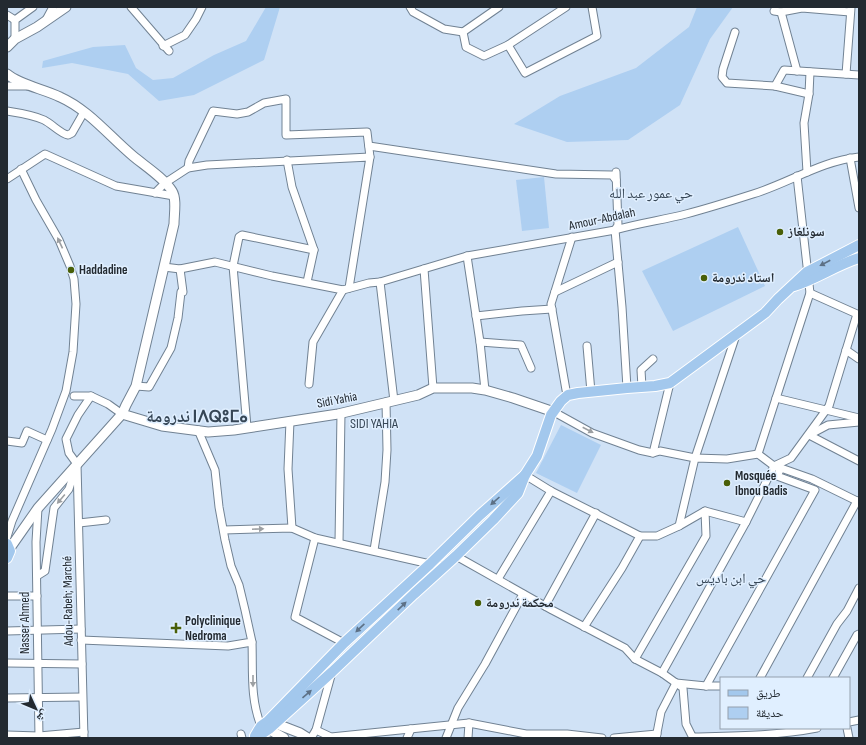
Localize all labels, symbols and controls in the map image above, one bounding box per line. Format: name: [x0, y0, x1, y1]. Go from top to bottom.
district label: حي عمور عبد الله: [609, 185, 693, 204]
street label: Amour-Abdalah: [566, 204, 637, 234]
place label: سونلغاز: [787, 224, 825, 240]
marker: سونلغاز: [775, 227, 785, 237]
one-way arrow: [57, 237, 63, 248]
one-way arrow: [819, 260, 830, 266]
place label: Haddadine: [79, 262, 128, 278]
marker: Haddadine: [66, 265, 76, 275]
place label: استاد ندرومة: [712, 270, 774, 286]
marker: استاد ندرومة: [699, 273, 709, 283]
street label: Sidi Yahia: [315, 388, 359, 412]
district label: ندرومة ⵏⴷⵕⵓⵎⴰ: [146, 407, 248, 427]
district label: SIDI YAHIA: [350, 415, 399, 432]
one-way arrow: [582, 427, 594, 433]
place label: Mosquée Ibnou Badis: [735, 468, 788, 499]
marker: Mosquée Ibnou Badis: [722, 478, 732, 488]
one-way arrow: [57, 493, 66, 504]
one-way arrow: [490, 496, 500, 506]
one-way arrow: [252, 526, 265, 532]
street label: Adou-Rabeh; Marché: [59, 556, 77, 647]
district label: حي ابن باديس: [696, 570, 766, 589]
street label: Nasser Ahmed: [17, 592, 33, 654]
place label: محكمة ندرومة: [486, 595, 554, 611]
marker: محكمة ندرومة: [473, 598, 483, 608]
one-way arrow: [397, 601, 407, 611]
place label: Polyclinique Nedroma: [185, 613, 241, 644]
marker: Polyclinique Nedroma: [170, 622, 182, 634]
one-way arrow: [355, 624, 365, 633]
one-way arrow: [250, 675, 256, 688]
legend: [720, 677, 850, 729]
text: طريق: [756, 686, 781, 701]
north arrow: [16, 689, 56, 729]
one-way arrow: [301, 690, 312, 699]
text: ش: [33, 706, 52, 725]
text: حديقة: [756, 706, 784, 721]

